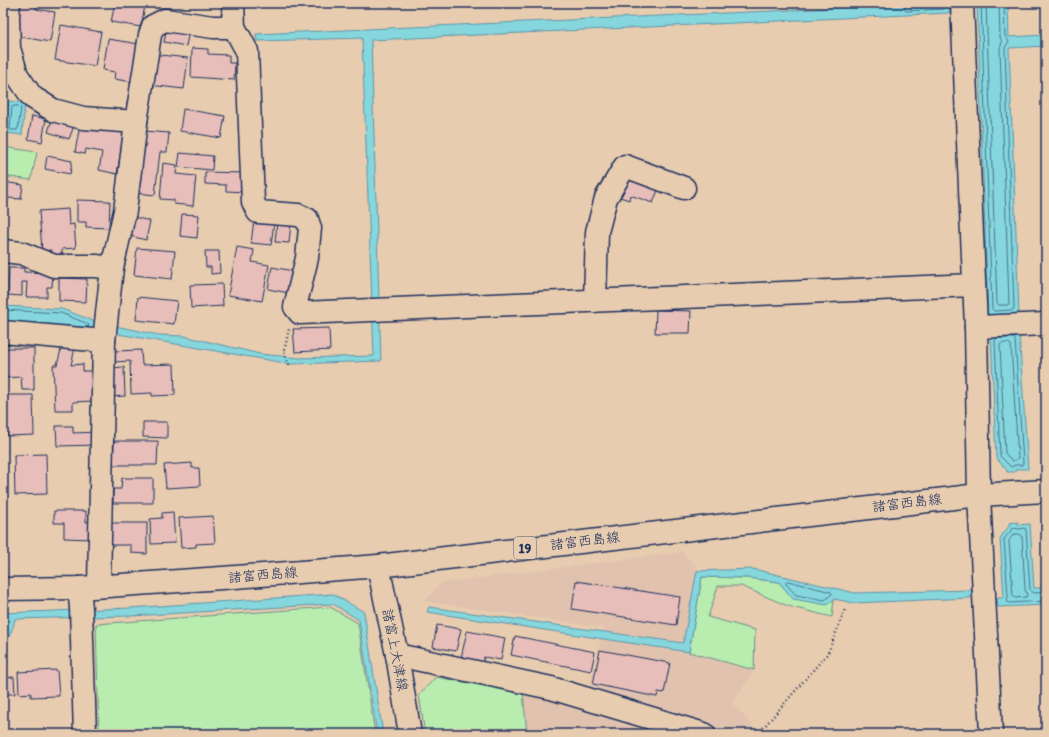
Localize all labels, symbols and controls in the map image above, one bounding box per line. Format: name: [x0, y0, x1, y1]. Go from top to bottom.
street label: 諸富西島線: [871, 490, 943, 516]
street label: 諸富西島線: [549, 528, 621, 554]
road number: 19: [514, 537, 536, 559]
street label: 諸富西島線: [227, 563, 299, 587]
street label: 諸富上大津線: [379, 607, 411, 693]

